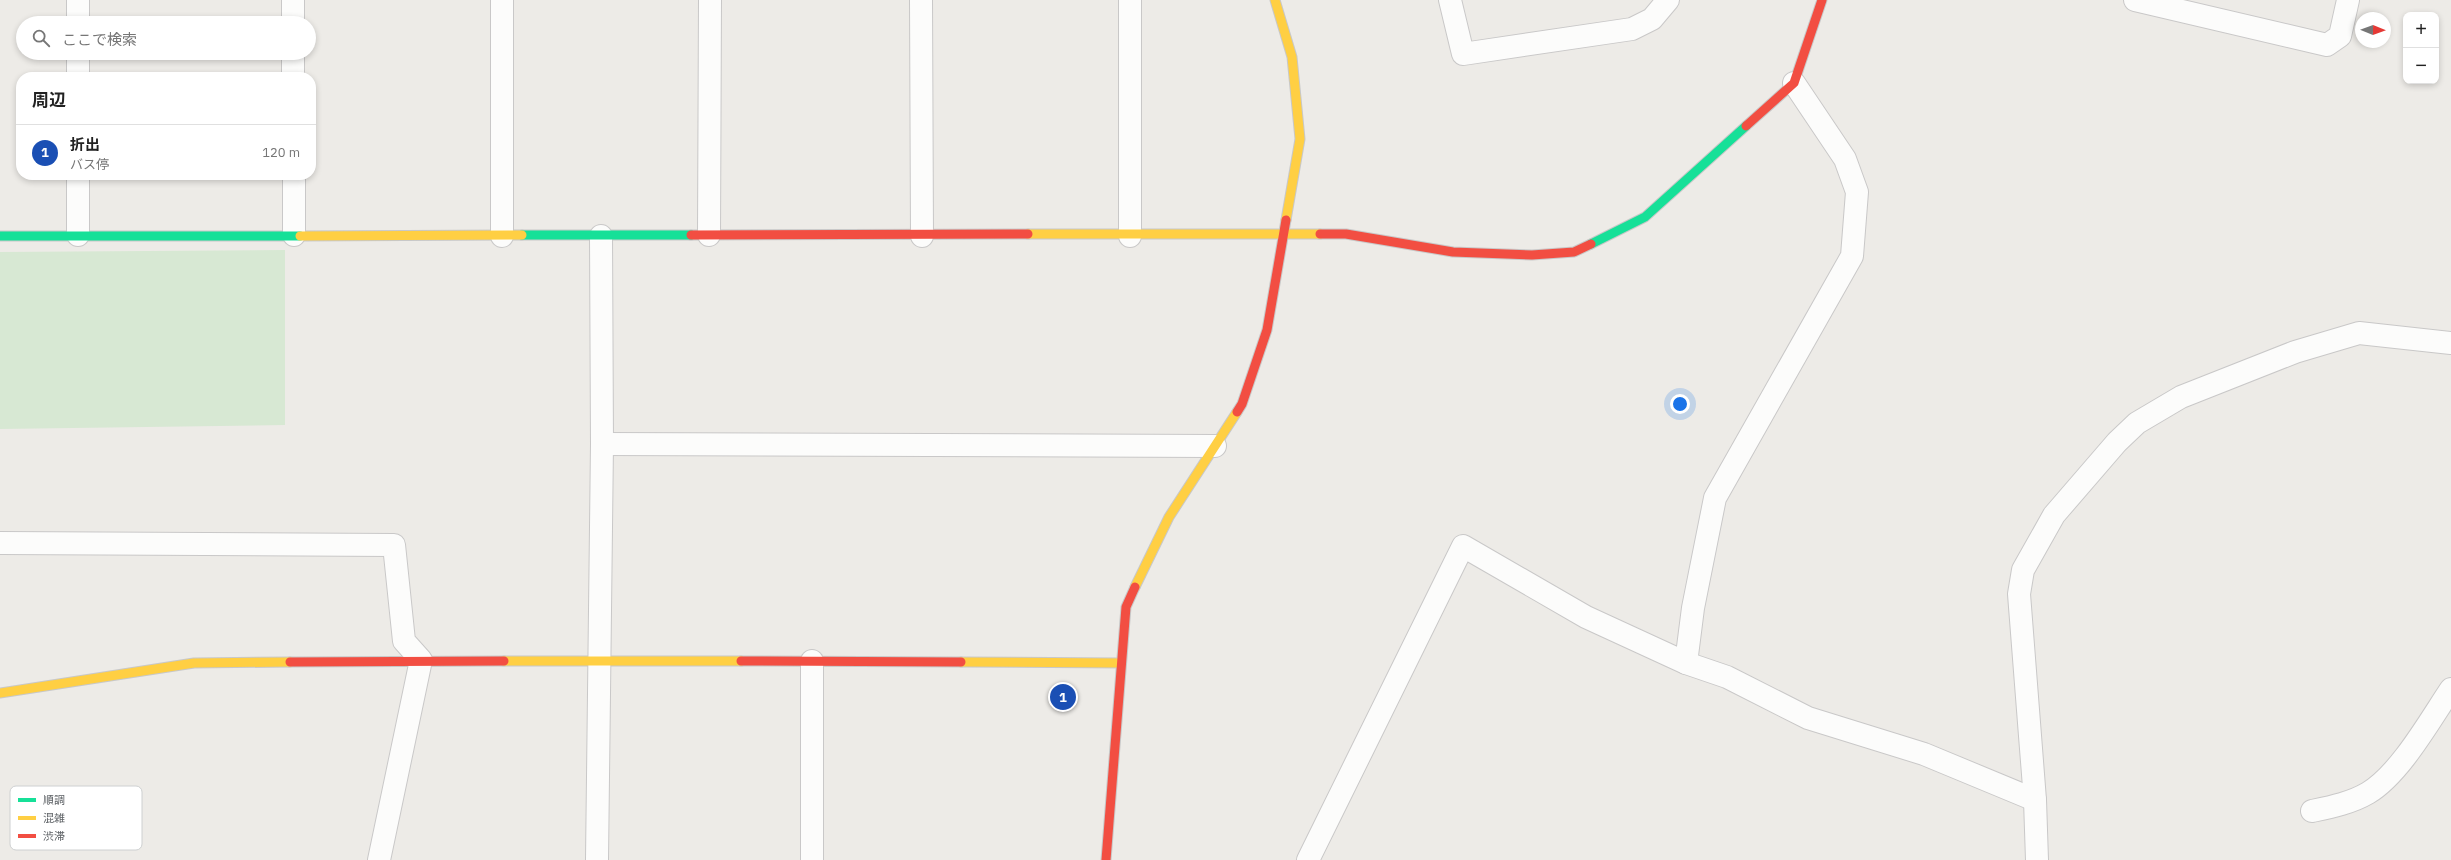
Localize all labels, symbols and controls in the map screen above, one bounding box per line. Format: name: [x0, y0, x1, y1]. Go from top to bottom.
north arrow: [2355, 12, 2391, 48]
map controls: [2403, 12, 2439, 84]
button: +: [2403, 12, 2439, 48]
search box: [16, 16, 316, 60]
icon: search: [30, 27, 52, 49]
text: ここで検索: [62, 30, 137, 49]
button: −: [2403, 48, 2439, 84]
text: 周辺: [32, 89, 66, 111]
text: 折出: [70, 135, 100, 154]
text: 1: [41, 144, 49, 161]
text: 120 m: [262, 144, 300, 161]
text: バス停: [70, 156, 109, 173]
your location: [1670, 394, 1690, 414]
pin: 1: [1050, 682, 1076, 712]
legend: [10, 786, 142, 850]
text: 順調: [43, 793, 65, 807]
text: 混雑: [43, 811, 65, 825]
text: 渋滞: [43, 829, 65, 843]

